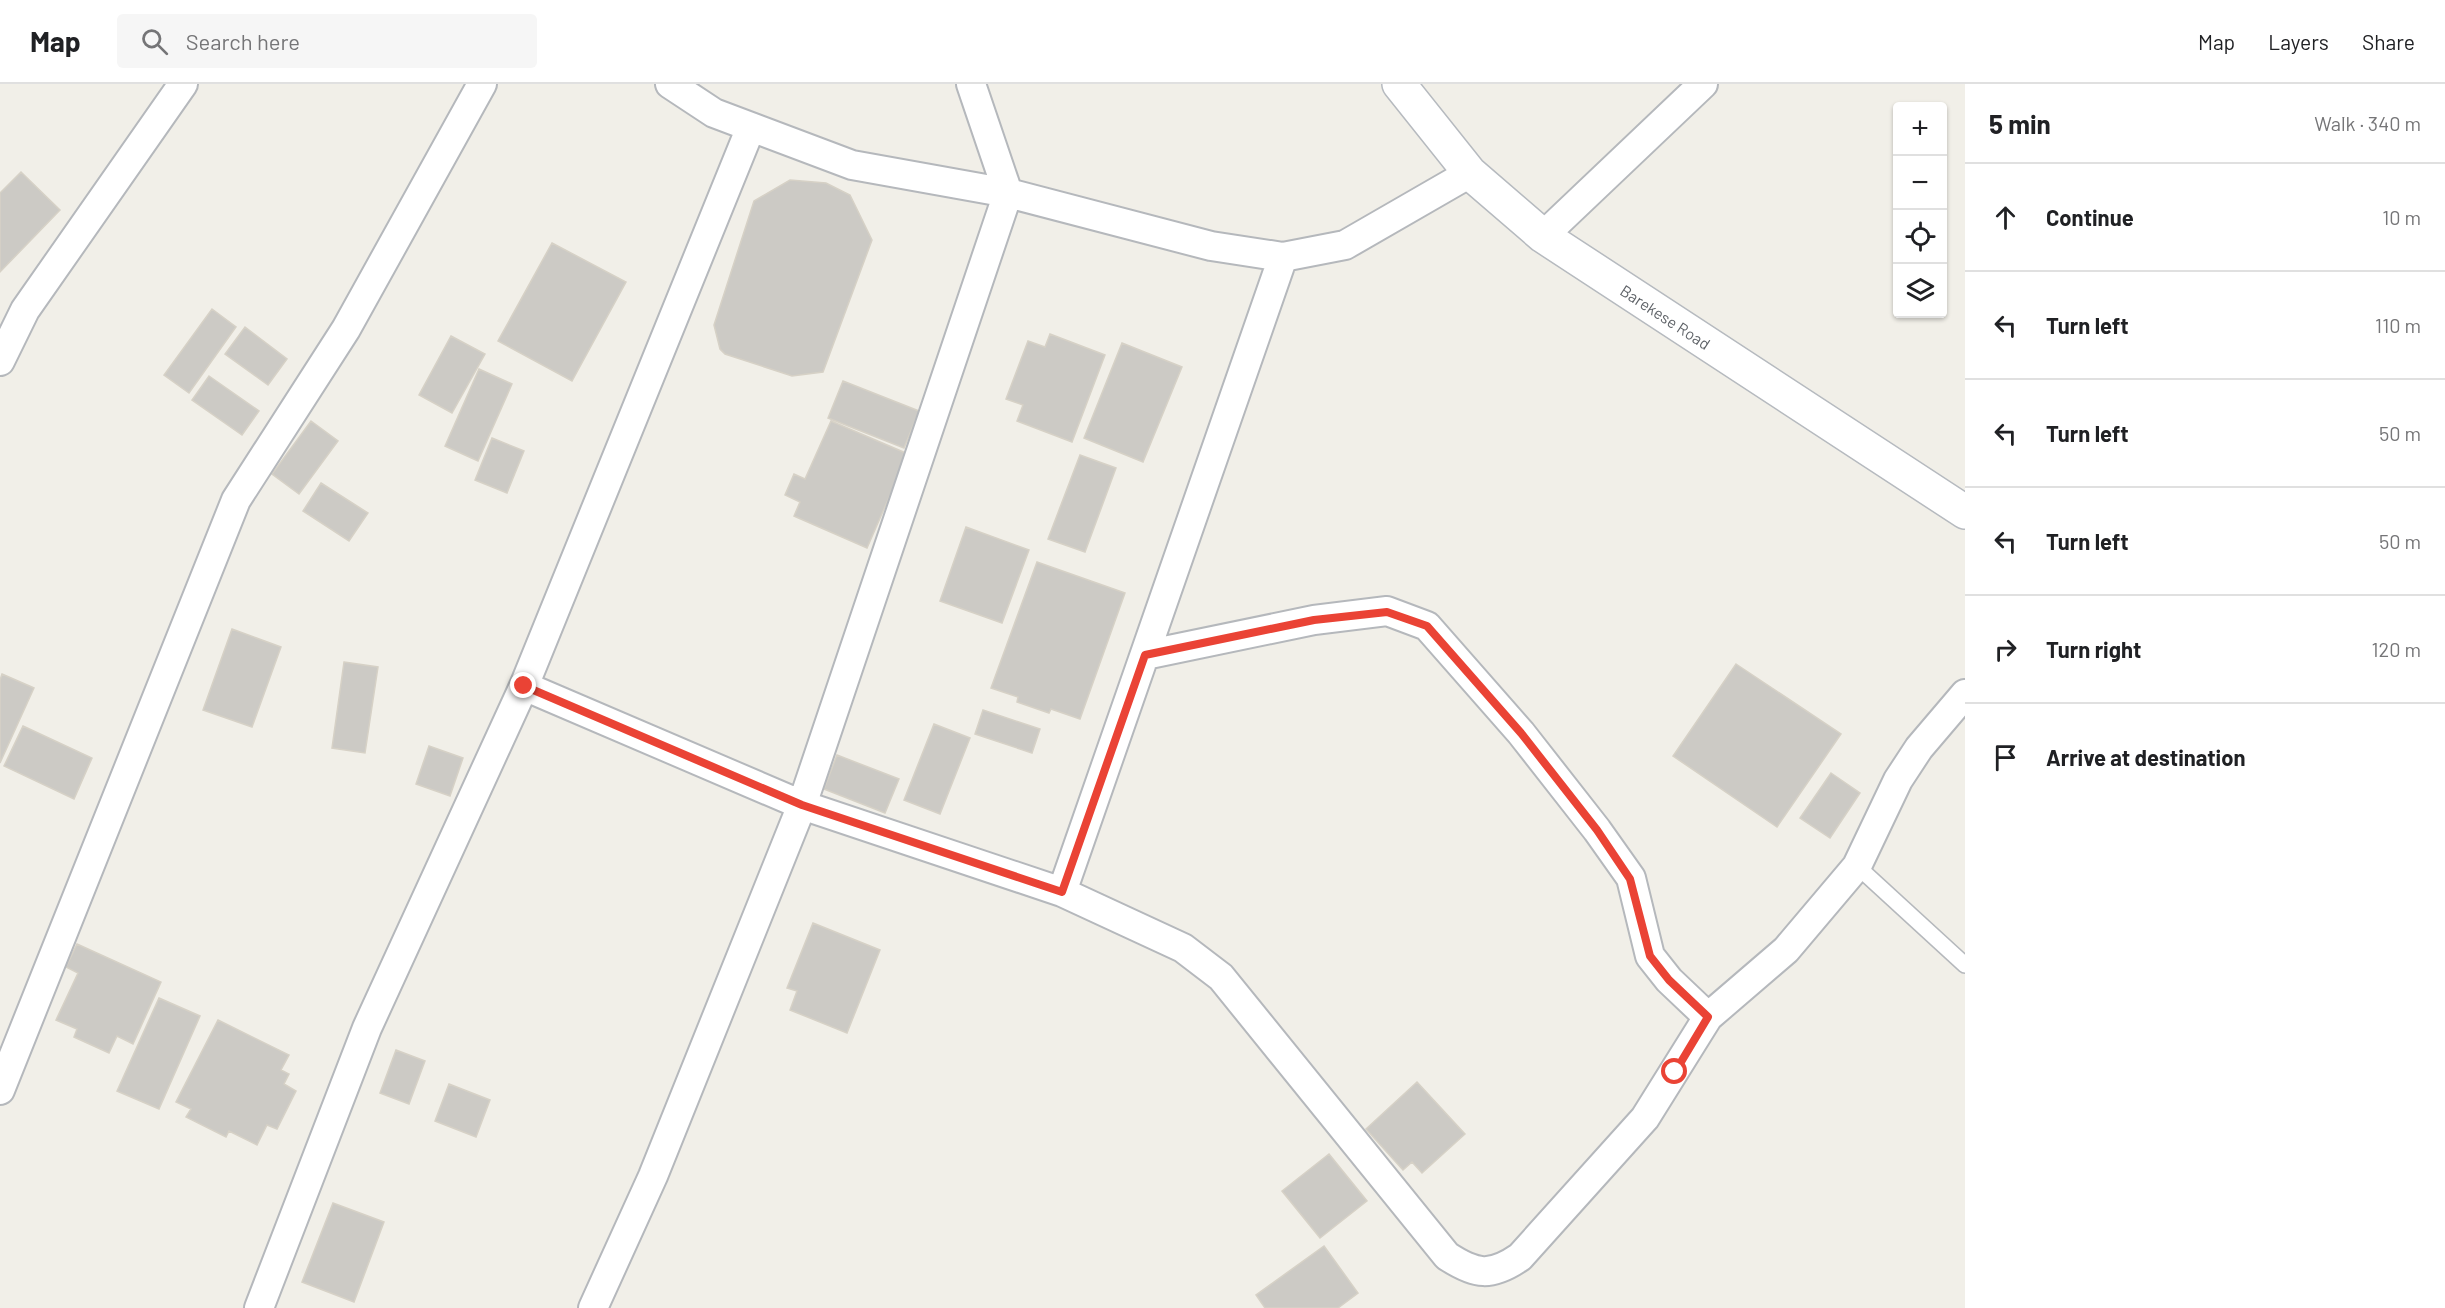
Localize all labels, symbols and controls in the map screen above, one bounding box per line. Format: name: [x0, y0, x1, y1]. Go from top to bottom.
search box: [117, 14, 537, 68]
text: Map: [30, 24, 81, 58]
icon: search: [138, 25, 171, 58]
text: Search here: [186, 28, 300, 54]
text: Map: [2198, 29, 2235, 54]
text: Layers: [2268, 29, 2329, 54]
text: Share: [2362, 29, 2415, 54]
map controls: [1893, 102, 1947, 318]
button: +: [1893, 102, 1947, 156]
text: 5 min: [1989, 108, 2051, 139]
text: Walk · 340 m: [2314, 111, 2421, 135]
button: −: [1893, 156, 1947, 210]
icon: ahead: [1989, 201, 2022, 234]
text: Continue: [2046, 204, 2134, 230]
text: 10 m: [2382, 205, 2421, 229]
button: locate: [1893, 210, 1947, 264]
button: layers: [1893, 264, 1947, 318]
street label: Barekese Road: [1617, 280, 1714, 353]
icon: left: [1989, 309, 2022, 342]
text: Turn left: [2046, 312, 2129, 338]
text: 110 m: [2375, 313, 2421, 337]
icon: left: [1989, 417, 2022, 450]
text: Turn left: [2046, 420, 2129, 446]
text: 50 m: [2379, 421, 2421, 445]
icon: left: [1989, 525, 2022, 558]
text: Turn left: [2046, 528, 2129, 554]
text: 50 m: [2379, 529, 2421, 553]
icon: right: [1989, 633, 2022, 666]
text: Turn right: [2046, 636, 2141, 662]
text: 120 m: [2371, 637, 2421, 661]
route end: [510, 672, 536, 698]
icon: arrive: [1989, 741, 2022, 774]
text: Arrive at destination: [2046, 744, 2245, 770]
route start: [1661, 1058, 1687, 1084]

